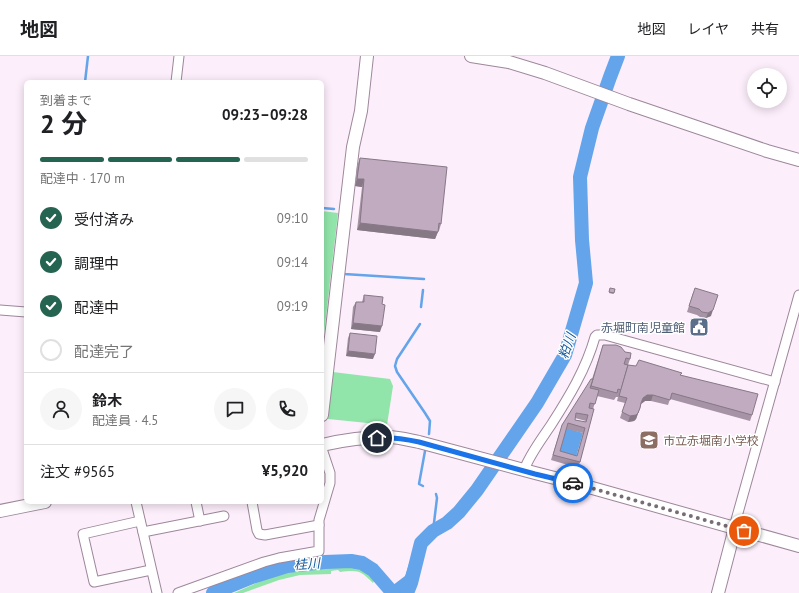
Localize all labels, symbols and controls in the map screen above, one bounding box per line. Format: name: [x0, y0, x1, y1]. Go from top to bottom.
text: 地図: [20, 17, 58, 41]
text: 地図: [637, 20, 665, 38]
text: レイヤ: [687, 20, 729, 38]
text: 共有: [751, 20, 779, 38]
map controls: [747, 68, 787, 108]
button: locate: [747, 68, 787, 108]
text: 到着まで: [40, 92, 92, 109]
text: 09:23–09:28: [222, 105, 308, 124]
text: 2 分: [40, 107, 87, 140]
text: 配達中 · 170 m: [40, 170, 125, 187]
icon: check: [40, 207, 62, 229]
text: 受付済み: [74, 210, 134, 229]
text: 09:10: [277, 210, 308, 227]
icon: check: [40, 251, 62, 273]
text: 調理中: [74, 254, 119, 273]
text: 09:14: [277, 254, 308, 271]
icon: check: [40, 295, 62, 317]
text: 配達中: [74, 298, 119, 317]
text: 09:19: [277, 298, 308, 315]
public building icon: 赤堀町南児童館: [688, 316, 710, 338]
place label: 赤堀町南児童館: [601, 320, 685, 335]
water label: 粕川: [555, 329, 580, 361]
text: 配達完了: [74, 342, 134, 361]
button: person: [40, 388, 82, 430]
button: chat: [214, 388, 256, 430]
button: phone: [266, 388, 308, 430]
text: 鈴木: [92, 391, 122, 410]
text: 配達員 · 4.5: [92, 412, 158, 429]
pin: [360, 421, 394, 455]
icon: home: [366, 427, 388, 449]
school or university icon: 市立赤堀南小学校: [638, 429, 660, 451]
place label: 市立赤堀南小学校: [663, 433, 759, 448]
text: ¥5,920: [262, 461, 308, 480]
text: 注文 #9565: [40, 462, 115, 481]
courier: [553, 463, 593, 503]
icon: car: [562, 472, 584, 494]
pin: [727, 514, 761, 548]
icon: bag: [733, 520, 755, 542]
water label: 桂川: [293, 554, 323, 573]

